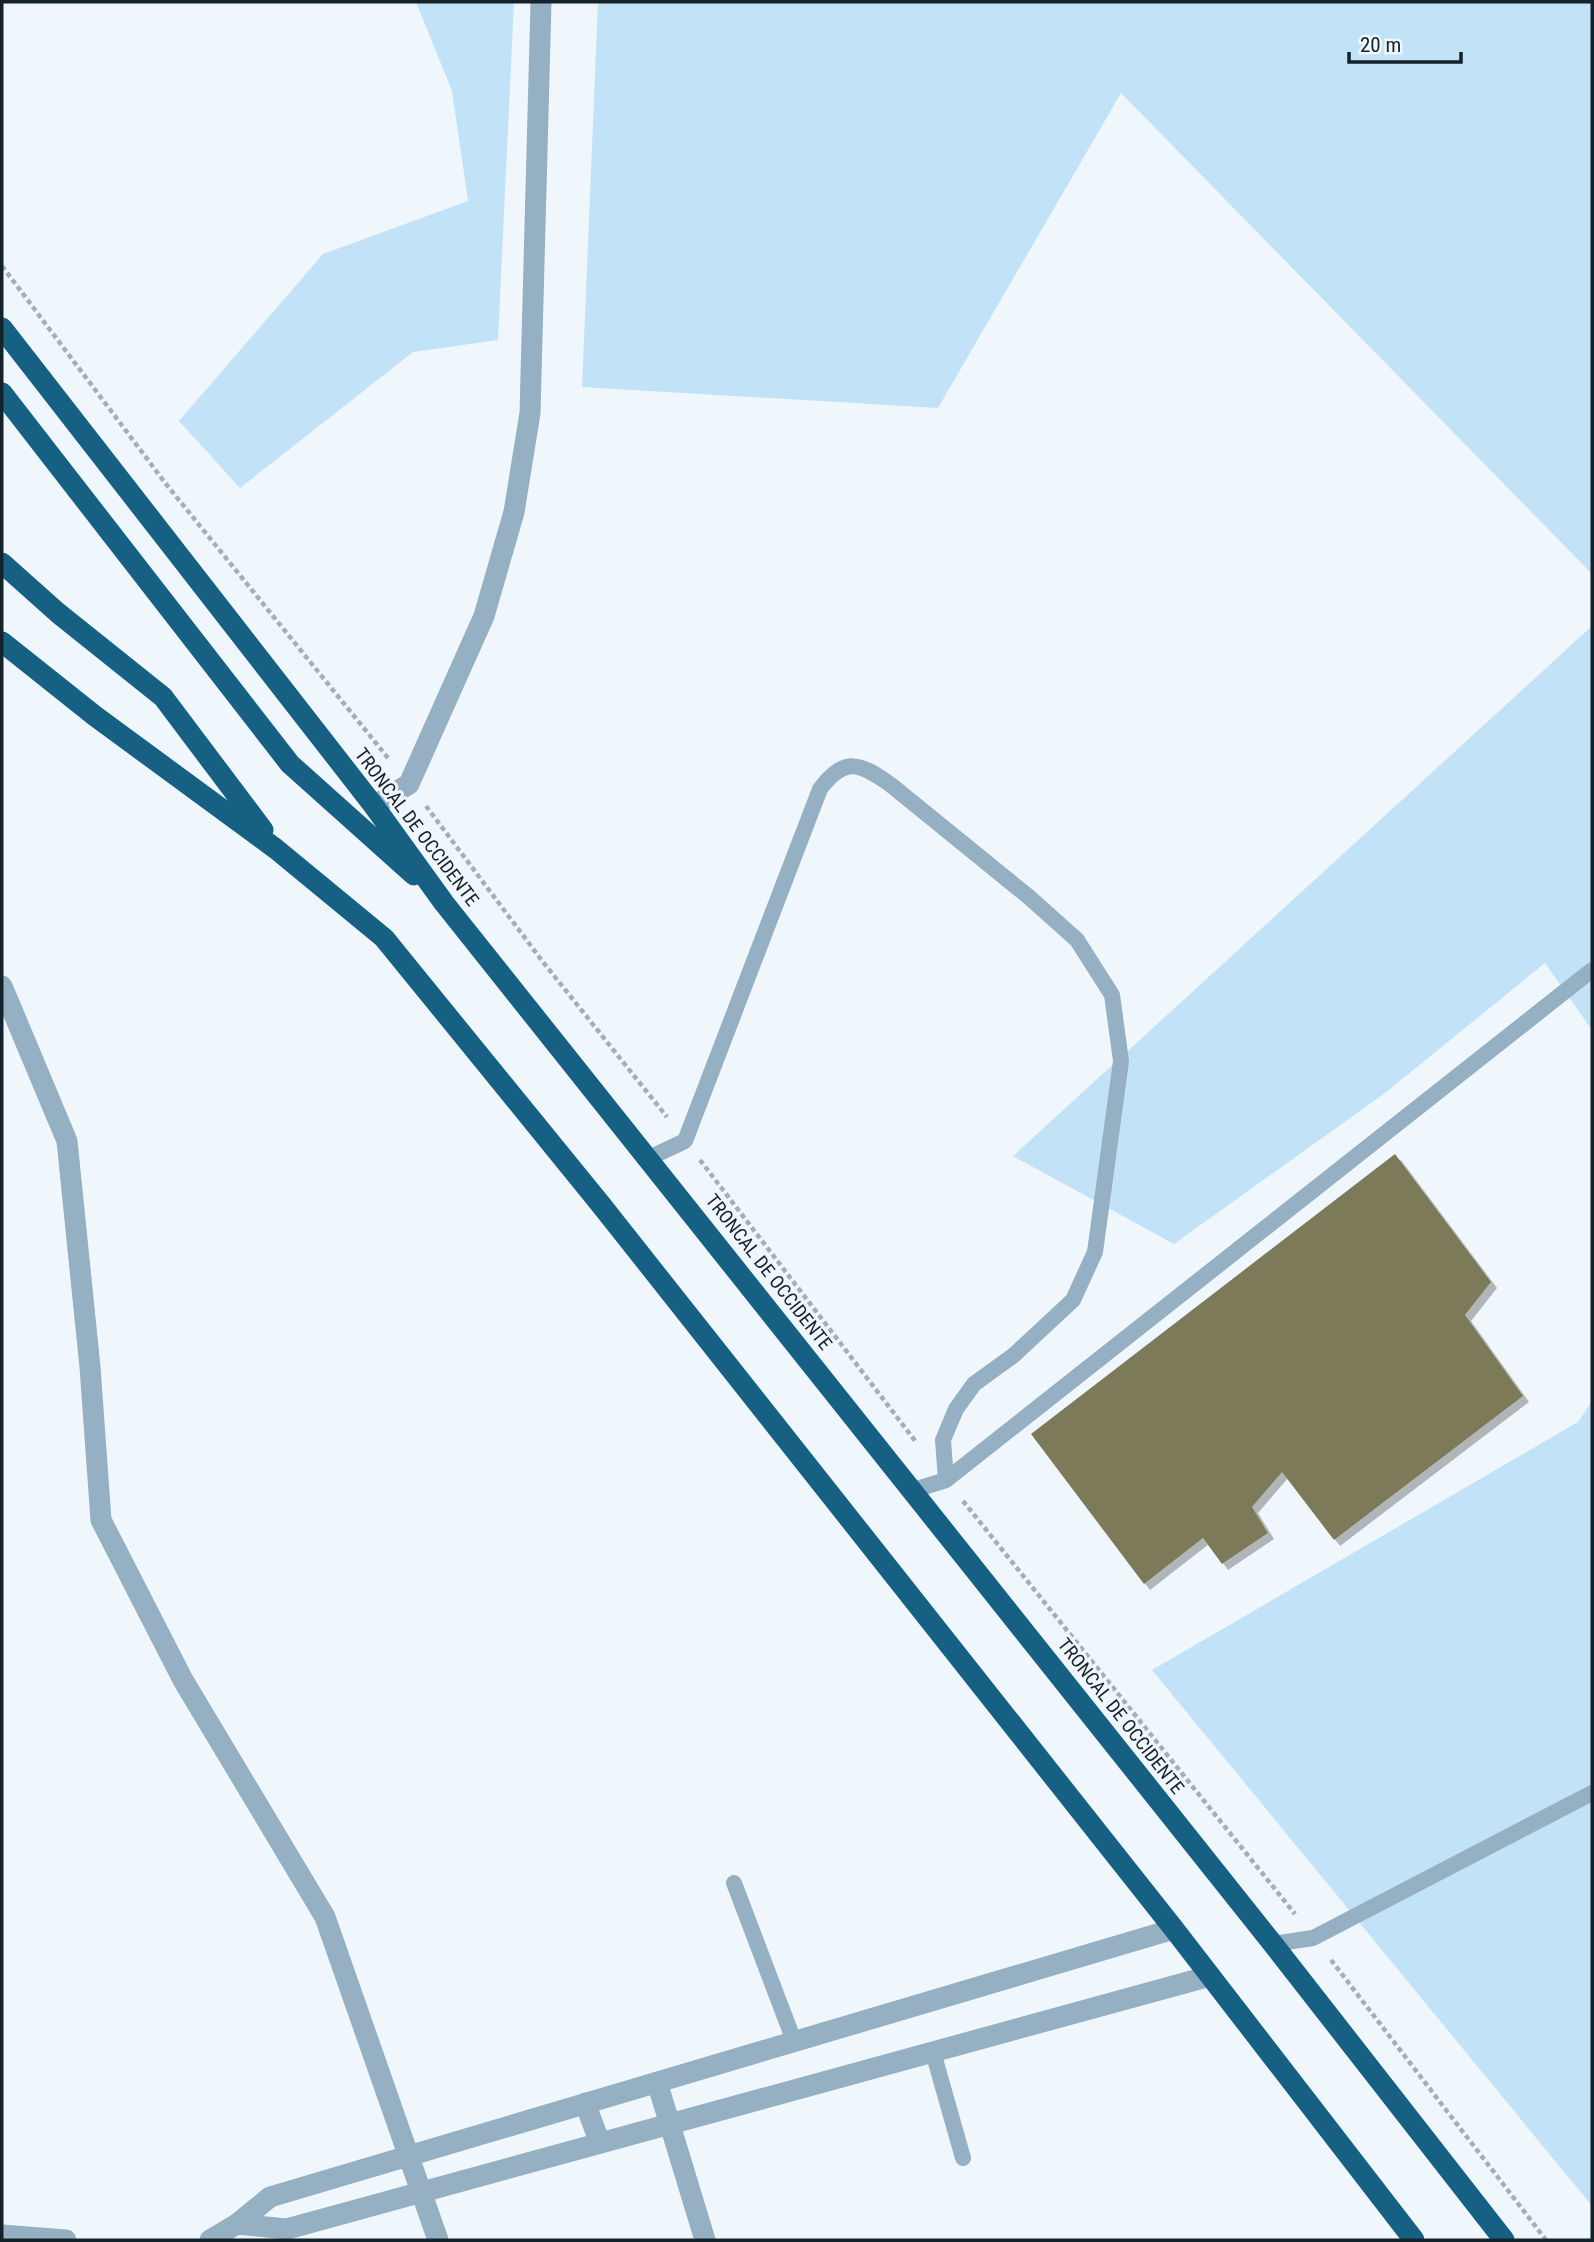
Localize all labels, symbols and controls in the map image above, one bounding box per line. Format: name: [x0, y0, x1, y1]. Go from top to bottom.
scale bar: [1349, 21, 1461, 65]
text: 20 m: [1360, 33, 1401, 57]
street label: TRONCAL DE OCCIDENTE: [350, 743, 484, 911]
street label: TRONCAL DE OCCIDENTE: [701, 1189, 837, 1355]
street label: TRONCAL DE OCCIDENTE: [1053, 1633, 1189, 1799]

